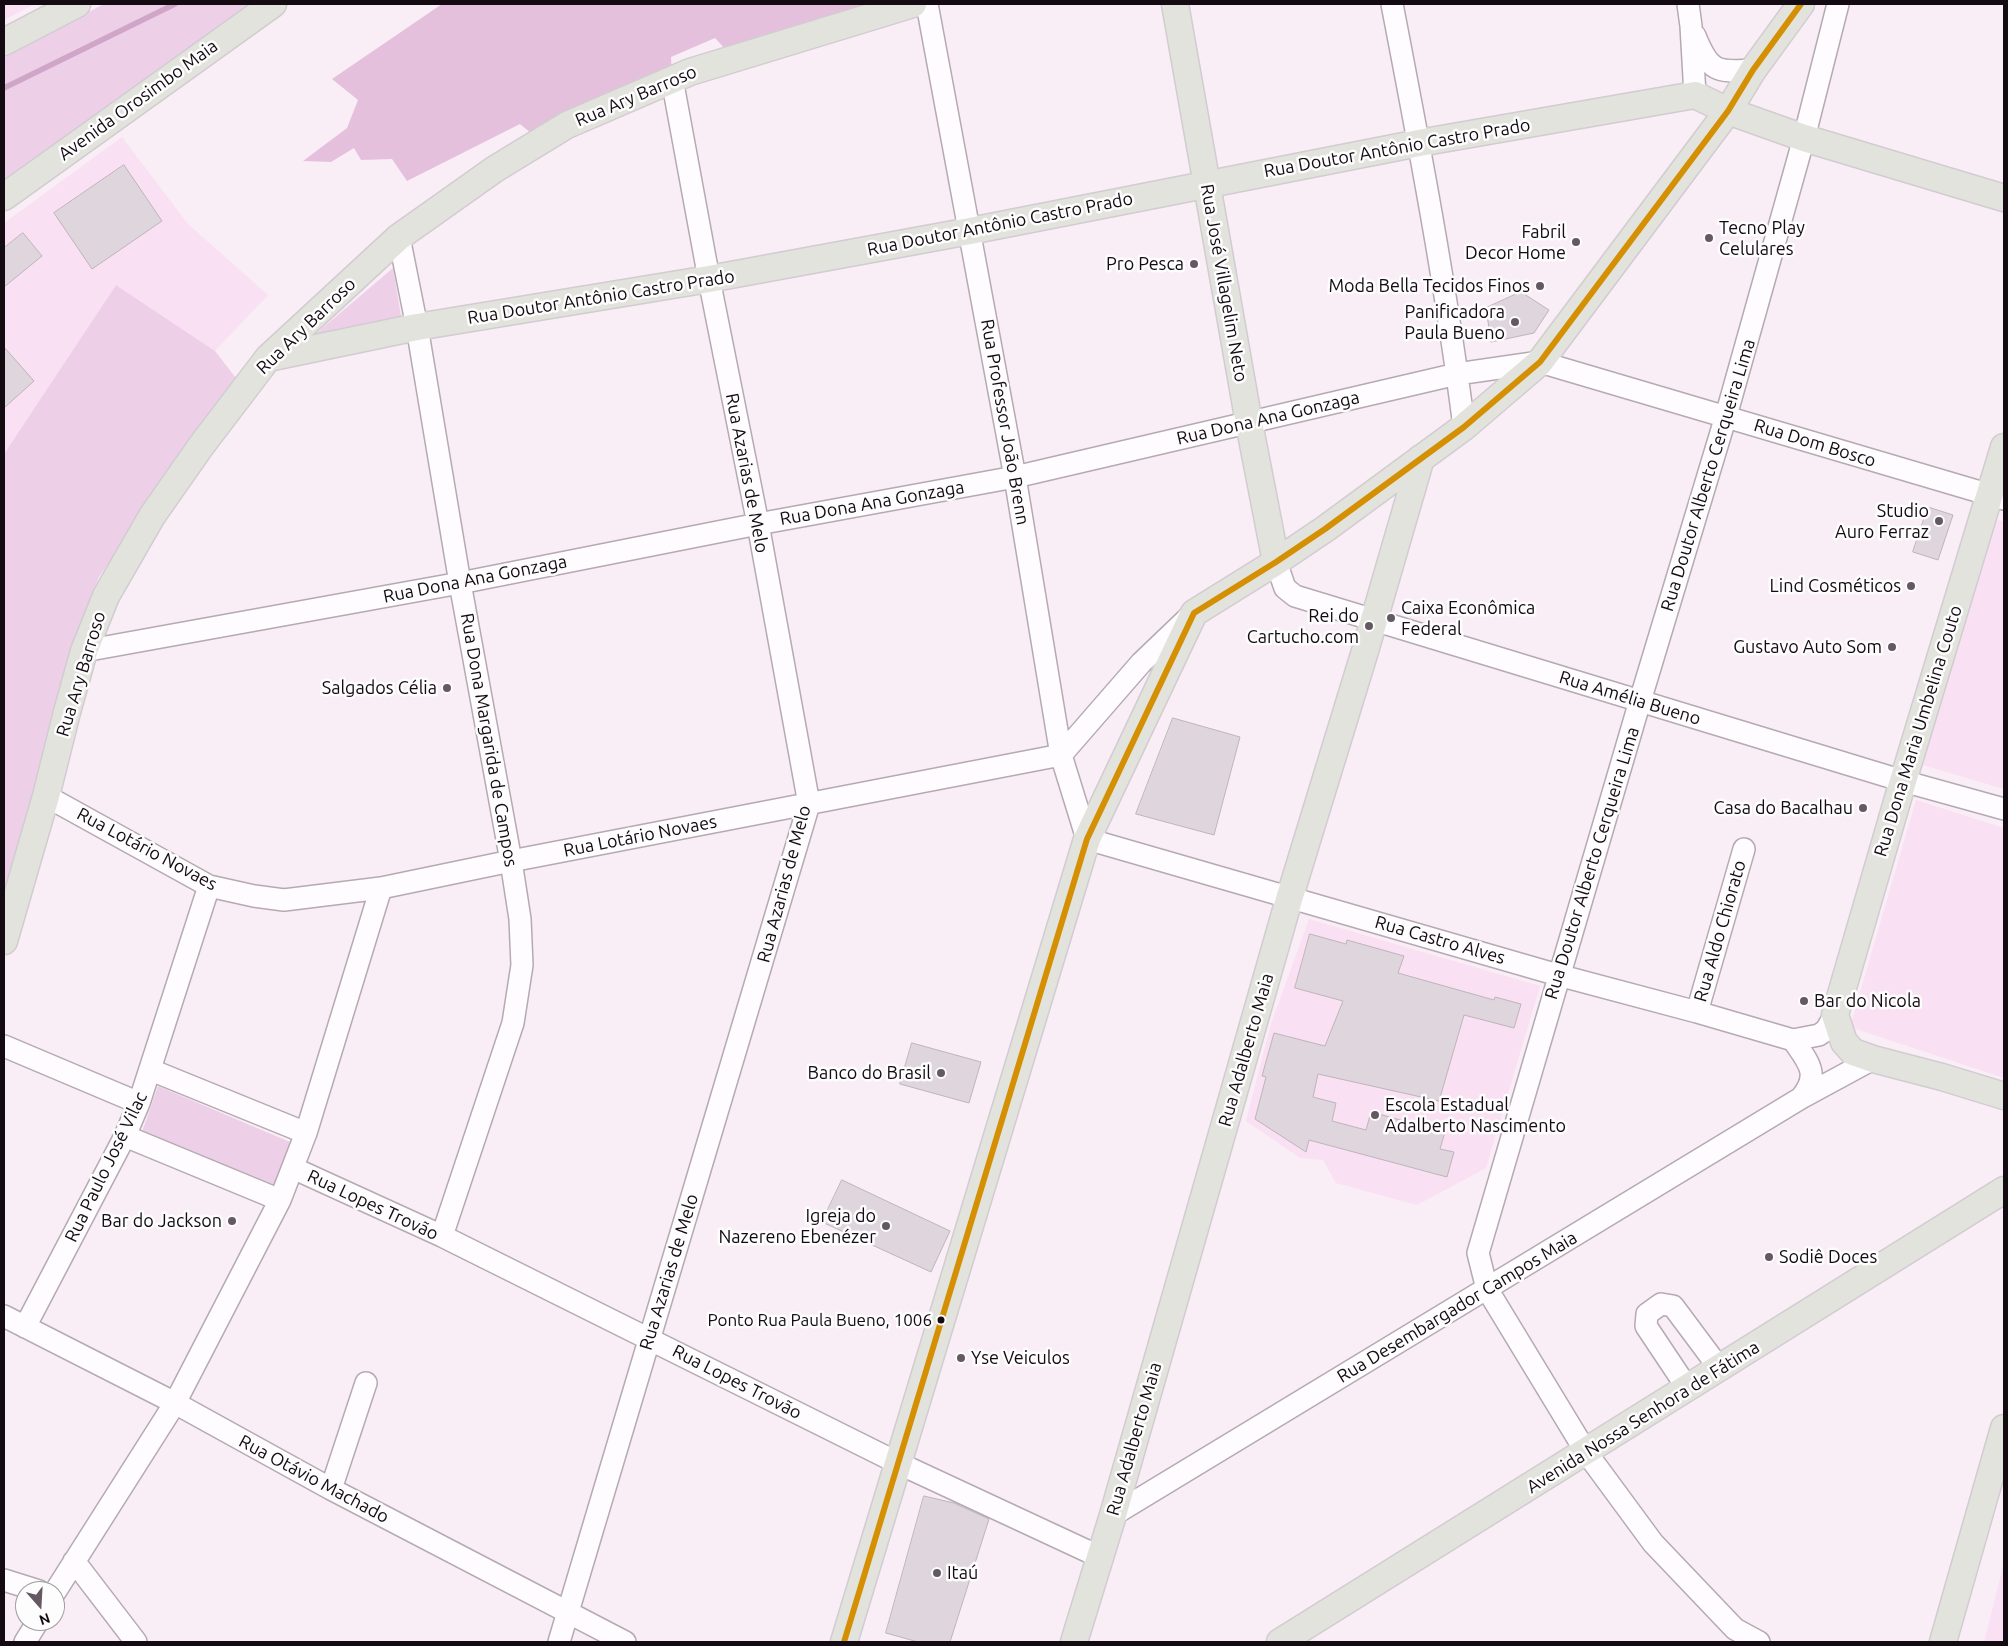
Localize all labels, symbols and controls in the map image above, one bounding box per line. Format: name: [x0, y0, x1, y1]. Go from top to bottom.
street label: Avenida Orosimbo Maia: [54, 35, 222, 165]
street label: Rua Ary Barroso: [572, 61, 700, 131]
street label: Rua Doutor Antônio Castro Prado: [1262, 114, 1532, 182]
street label: Rua José Villagelim Neto: [1196, 182, 1252, 384]
street label: Rua Doutor Antônio Castro Prado: [865, 188, 1135, 260]
place label: Tecno Play Celulares: [1719, 217, 1805, 260]
place label: Fabril Decor Home: [1465, 221, 1566, 264]
marker: Tecno Play Celulares: [1703, 232, 1715, 244]
marker: Fabril Decor Home: [1570, 236, 1582, 248]
place label: Pro Pesca: [1106, 253, 1184, 275]
marker: Pro Pesca: [1188, 258, 1200, 270]
street label: Rua Doutor Antônio Castro Prado: [466, 265, 736, 329]
street label: Rua Ary Barroso: [252, 273, 360, 379]
place label: Moda Bella Tecidos Finos: [1328, 275, 1530, 297]
marker: Moda Bella Tecidos Finos: [1534, 280, 1546, 292]
place label: Panificadora Paula Bueno: [1404, 301, 1505, 344]
marker: Panificadora Paula Bueno: [1509, 316, 1521, 328]
street label: Rua Professor João Brenn: [976, 317, 1034, 527]
street label: Rua Doutor Alberto Cerqueira Lima: [1656, 336, 1760, 614]
street label: Rua Dona Ana Gonzaga: [1174, 386, 1362, 450]
street label: Rua Azarias de Melo: [721, 391, 773, 555]
street label: Rua Dom Bosco: [1751, 414, 1879, 472]
street label: Rua Dona Ana Gonzaga: [778, 476, 966, 530]
place label: Studio Auro Ferraz: [1835, 500, 1929, 542]
marker: Studio Auro Ferraz: [1933, 515, 1945, 527]
street label: Rua Dona Ana Gonzaga: [381, 551, 569, 607]
place label: Lind Cosméticos: [1770, 575, 1901, 597]
marker: Lind Cosméticos: [1905, 580, 1917, 592]
place label: Caixa Econômica Federal: [1401, 597, 1535, 640]
street label: Rua Dona Maria Umbelina Couto: [1869, 603, 1967, 859]
place label: Rei do Cartucho.com: [1247, 605, 1359, 648]
street label: Rua Ary Barroso: [52, 609, 110, 739]
street label: Rua Dona Margarida de Campos: [456, 611, 522, 869]
marker: Caixa Econômica Federal: [1385, 612, 1397, 624]
marker: Rei do Cartucho.com: [1363, 620, 1375, 632]
place label: Gustavo Auto Som: [1733, 636, 1882, 658]
marker: Gustavo Auto Som: [1886, 641, 1898, 653]
street label: Rua Amélia Bueno: [1557, 666, 1703, 730]
place label: Salgados Célia: [322, 677, 437, 699]
marker: Salgados Célia: [441, 682, 453, 694]
street label: Rua Doutor Alberto Cerqueira Lima: [1540, 724, 1644, 1002]
place label: Casa do Bacalhau: [1714, 797, 1853, 819]
marker: Casa do Bacalhau: [1857, 802, 1869, 814]
street label: Rua Lotário Novaes: [73, 803, 221, 895]
street label: Rua Azarias de Melo: [753, 803, 815, 965]
street label: Rua Lotário Novaes: [561, 811, 719, 861]
street label: Rua Aldo Chiorato: [1689, 858, 1751, 1004]
street label: Rua Castro Alves: [1372, 911, 1508, 969]
street label: Rua Adalberto Maia: [1214, 971, 1278, 1129]
place label: Bar do Nicola: [1814, 990, 1921, 1012]
marker: Bar do Nicola: [1798, 995, 1810, 1007]
place label: Banco do Brasil: [808, 1062, 931, 1084]
marker: Banco do Brasil: [935, 1067, 947, 1079]
street label: Rua Paulo José Vilac: [60, 1088, 152, 1246]
place label: Escola Estadual Adalberto Nascimento: [1385, 1094, 1566, 1136]
marker: Escola Estadual Adalberto Nascimento: [1369, 1109, 1381, 1121]
street label: Rua Lopes Trovão: [304, 1165, 442, 1245]
street label: Rua Azarias de Melo: [635, 1191, 703, 1353]
place label: Igreja do Nazereno Ebenézer: [719, 1205, 876, 1248]
place label: Bar do Jackson: [101, 1210, 222, 1232]
marker: Bar do Jackson: [226, 1215, 238, 1227]
marker: Igreja do Nazereno Ebenézer: [880, 1220, 892, 1232]
street label: Rua Desembargador Campos Maia: [1333, 1227, 1581, 1387]
place label: Sodiê Doces: [1779, 1246, 1877, 1268]
marker: Sodiê Doces: [1763, 1251, 1775, 1263]
place label: Ponto Rua Paula Bueno, 1006: [707, 1310, 932, 1330]
marker: Ponto Rua Paula Bueno, 1006: [936, 1315, 946, 1325]
street label: Avenida Nossa Senhora de Fátima: [1523, 1336, 1763, 1498]
street label: Rua Lopes Trovão: [669, 1340, 805, 1424]
place label: Yse Veiculos: [971, 1347, 1070, 1369]
marker: Yse Veiculos: [955, 1352, 967, 1364]
street label: Rua Adalberto Maia: [1102, 1360, 1166, 1518]
street label: Rua Otávio Machado: [235, 1430, 393, 1528]
place label: Itaú: [947, 1562, 978, 1584]
marker: Itaú: [931, 1567, 943, 1579]
north arrow: [15, 1581, 65, 1631]
text: N: [37, 1610, 52, 1629]

